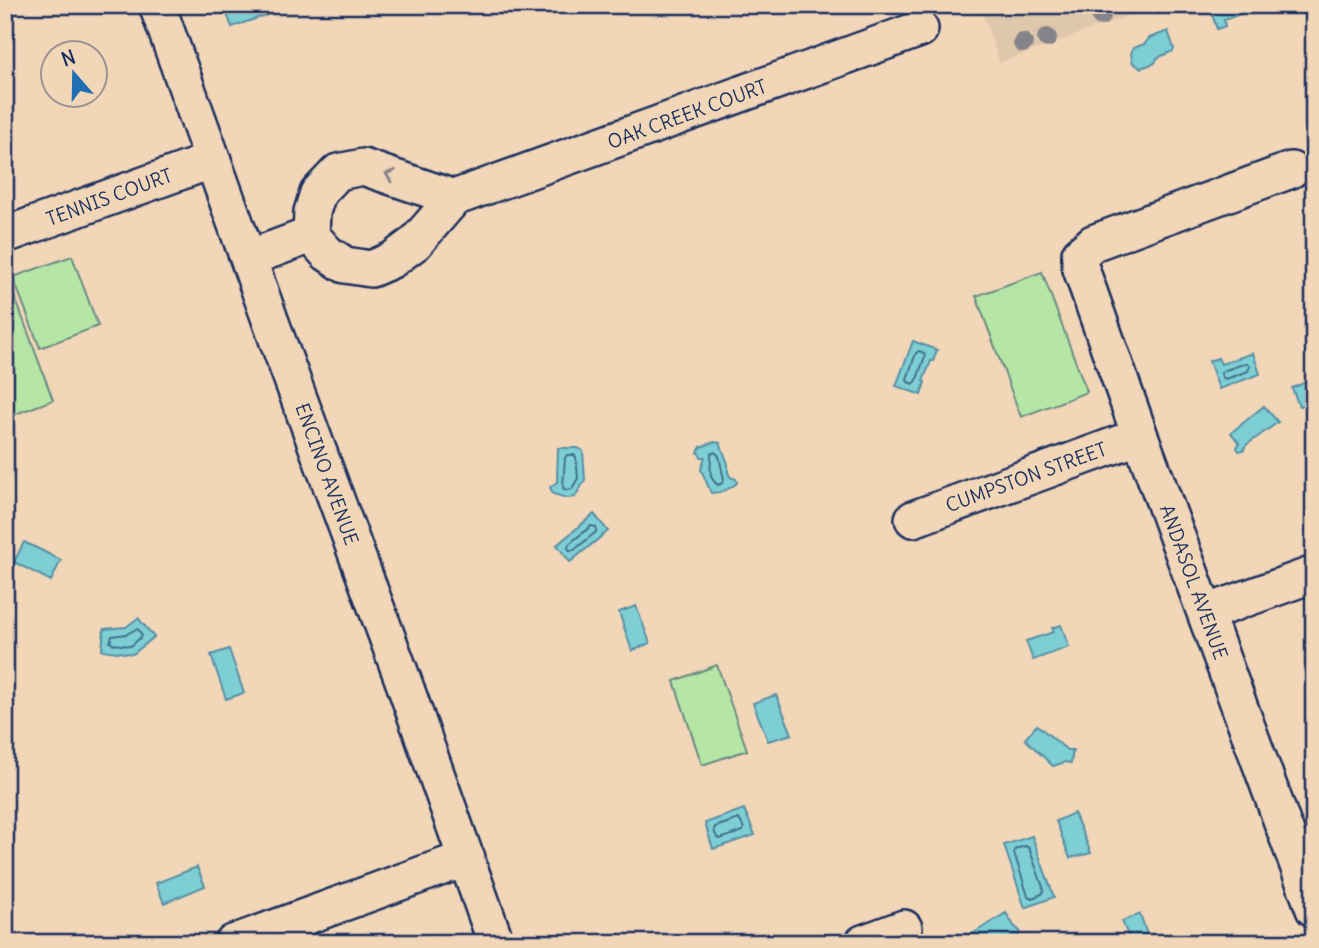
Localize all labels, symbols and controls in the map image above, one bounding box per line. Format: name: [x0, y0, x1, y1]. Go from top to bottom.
north arrow: [38, 38, 108, 108]
text: N: [58, 45, 78, 72]
street label: OAK CREEK COURT: [604, 74, 770, 154]
street label: TENNIS COURT: [43, 163, 175, 231]
one-way arrow: [384, 169, 396, 183]
street label: ENCINO AVENUE: [290, 400, 364, 548]
street label: CUMPSTON STREET: [942, 437, 1110, 517]
street label: ANDASOL AVENUE: [1155, 501, 1233, 663]

